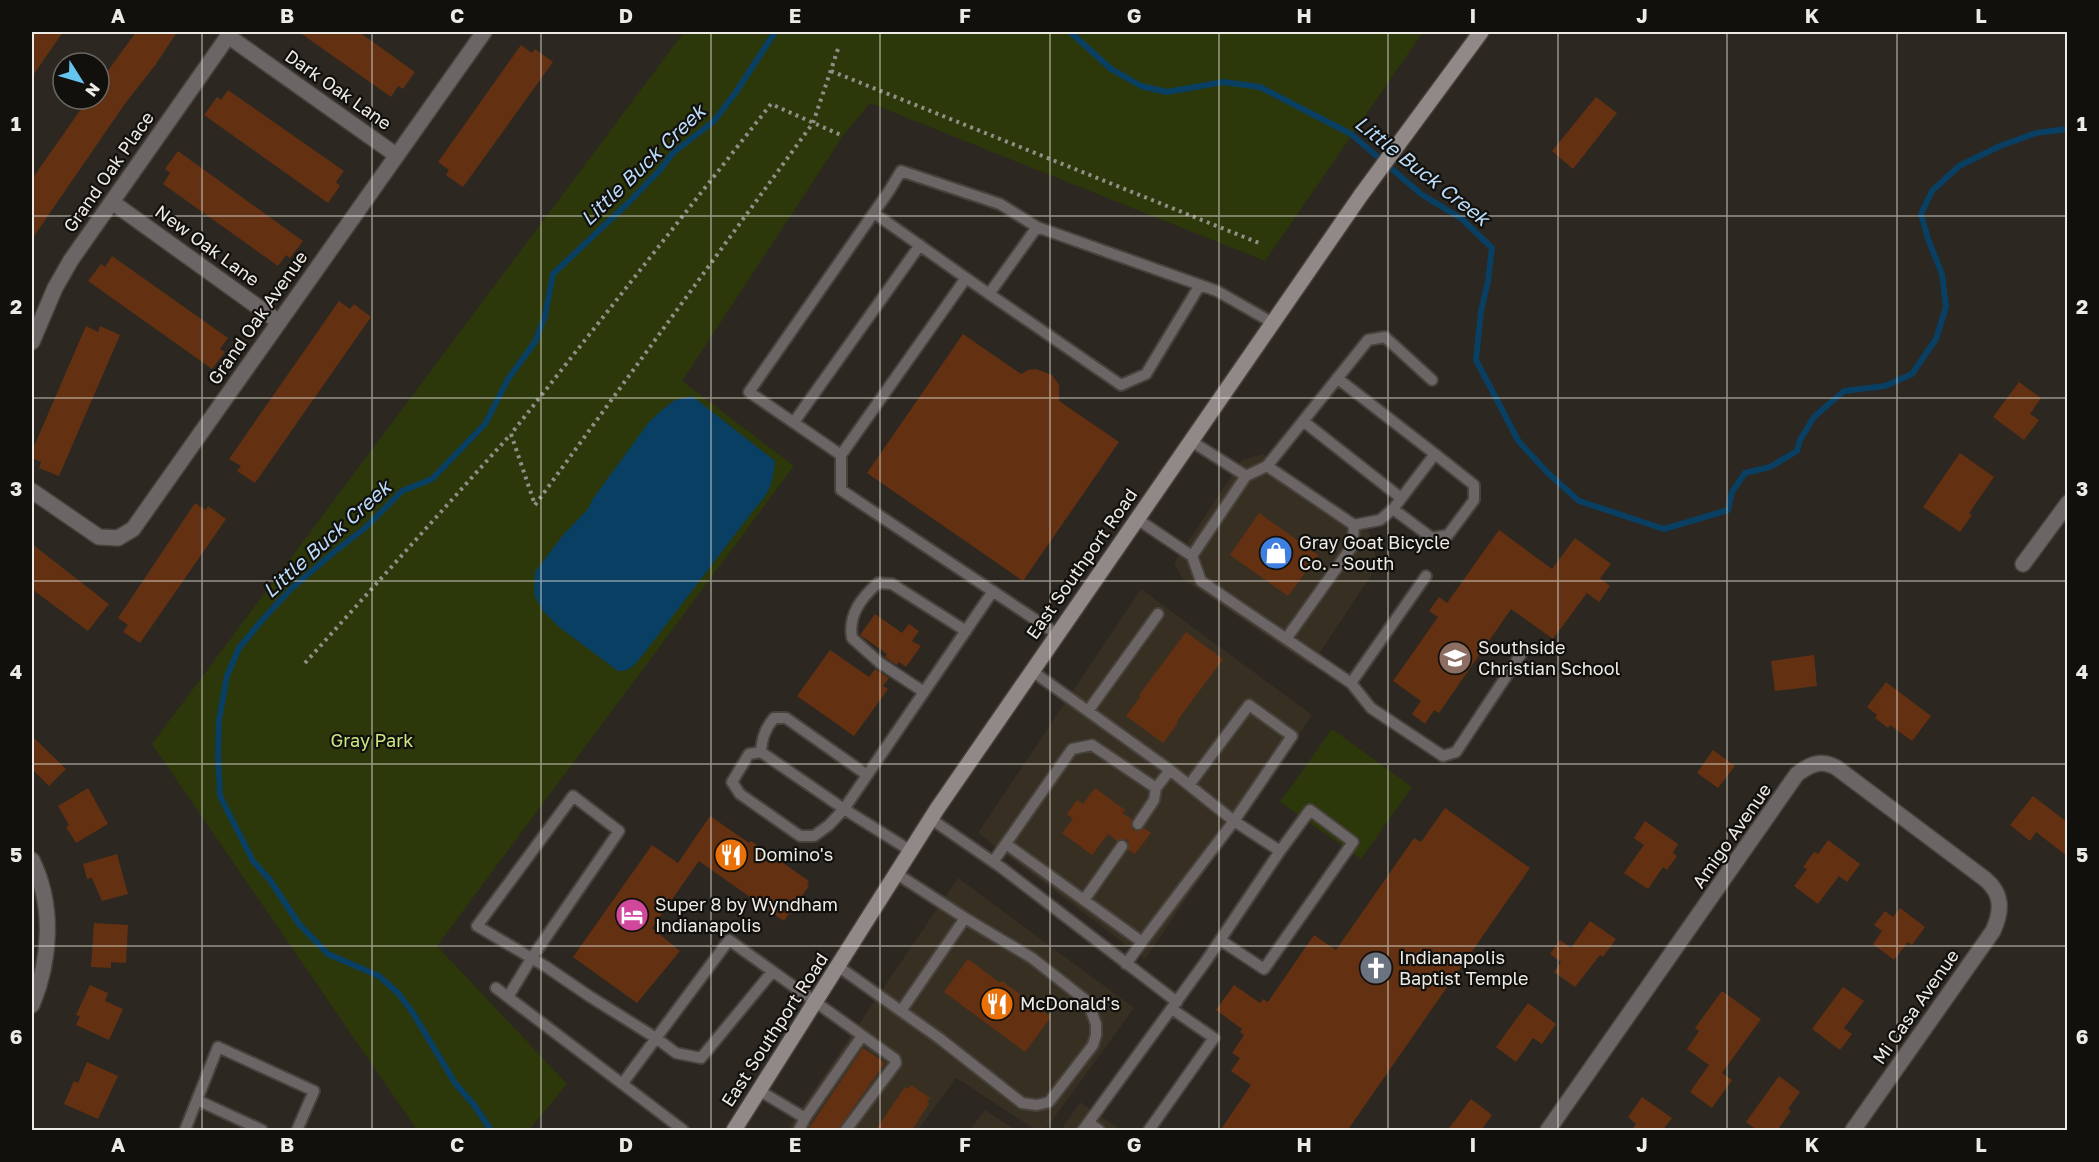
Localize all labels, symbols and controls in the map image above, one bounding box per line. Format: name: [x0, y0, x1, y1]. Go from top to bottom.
text: A: [111, 3, 125, 27]
text: B: [280, 3, 294, 27]
text: C: [450, 3, 464, 27]
text: D: [619, 3, 633, 27]
text: E: [789, 3, 801, 27]
text: F: [959, 3, 971, 27]
text: G: [1127, 3, 1141, 27]
text: H: [1296, 3, 1312, 27]
text: I: [1470, 3, 1476, 27]
text: J: [1636, 3, 1648, 27]
text: K: [1805, 3, 1820, 27]
text: L: [1975, 3, 1987, 27]
street label: Dark Oak Lane: [281, 44, 396, 134]
north arrow: [51, 51, 111, 111]
text: N: [81, 79, 105, 101]
water label: Little Buck Creek: [575, 97, 711, 230]
street label: Grand Oak Place: [58, 107, 158, 236]
water label: Little Buck Creek: [1351, 110, 1497, 232]
text: 1: [11, 111, 21, 135]
text: 1: [2077, 111, 2087, 135]
street label: New Oak Lane: [151, 200, 264, 290]
street label: Grand Oak Avenue: [203, 246, 312, 388]
text: 2: [10, 294, 22, 318]
text: 2: [2076, 294, 2088, 318]
water label: Little Buck Creek: [257, 473, 397, 602]
text: 3: [10, 476, 22, 500]
text: 3: [2076, 476, 2088, 500]
street label: East Southport Road: [1021, 484, 1141, 643]
place label: Gray Goat Bicycle Co. - South: [1299, 531, 1450, 574]
shop icon: Gray Goat Bicycle Co. - South: [1258, 535, 1294, 571]
place label: Southside Christian School: [1478, 636, 1620, 679]
school or university icon: Southside Christian School: [1437, 640, 1473, 676]
text: 4: [10, 659, 22, 683]
text: 4: [2076, 659, 2088, 683]
park label: Gray Park: [331, 729, 413, 751]
street label: Amigo Avenue: [1687, 779, 1775, 892]
restaurant icon: Domino's: [713, 837, 749, 873]
text: 5: [10, 842, 22, 866]
text: 5: [2076, 842, 2088, 866]
place label: Domino's: [754, 843, 833, 865]
place label: Super 8 by Wyndham Indianapolis: [655, 893, 838, 936]
hotel icon: Super 8 by Wyndham Indianapolis: [614, 897, 650, 933]
street label: Mi Casa Avenue: [1867, 945, 1963, 1068]
place label: Indianapolis Baptist Temple: [1399, 946, 1529, 989]
street label: East Southport Road: [716, 949, 832, 1110]
church icon: Indianapolis Baptist Temple: [1358, 950, 1394, 986]
restaurant icon: McDonald's: [979, 986, 1015, 1022]
place label: McDonald's: [1020, 992, 1120, 1014]
text: 6: [10, 1024, 22, 1048]
text: 6: [2076, 1024, 2088, 1048]
text: A: [111, 1132, 125, 1156]
text: B: [280, 1132, 294, 1156]
text: C: [450, 1132, 464, 1156]
text: D: [619, 1132, 633, 1156]
text: E: [789, 1132, 801, 1156]
text: F: [959, 1132, 971, 1156]
text: G: [1127, 1132, 1141, 1156]
text: H: [1296, 1132, 1312, 1156]
text: I: [1470, 1132, 1476, 1156]
text: J: [1636, 1132, 1648, 1156]
text: K: [1805, 1132, 1820, 1156]
text: L: [1975, 1132, 1987, 1156]

